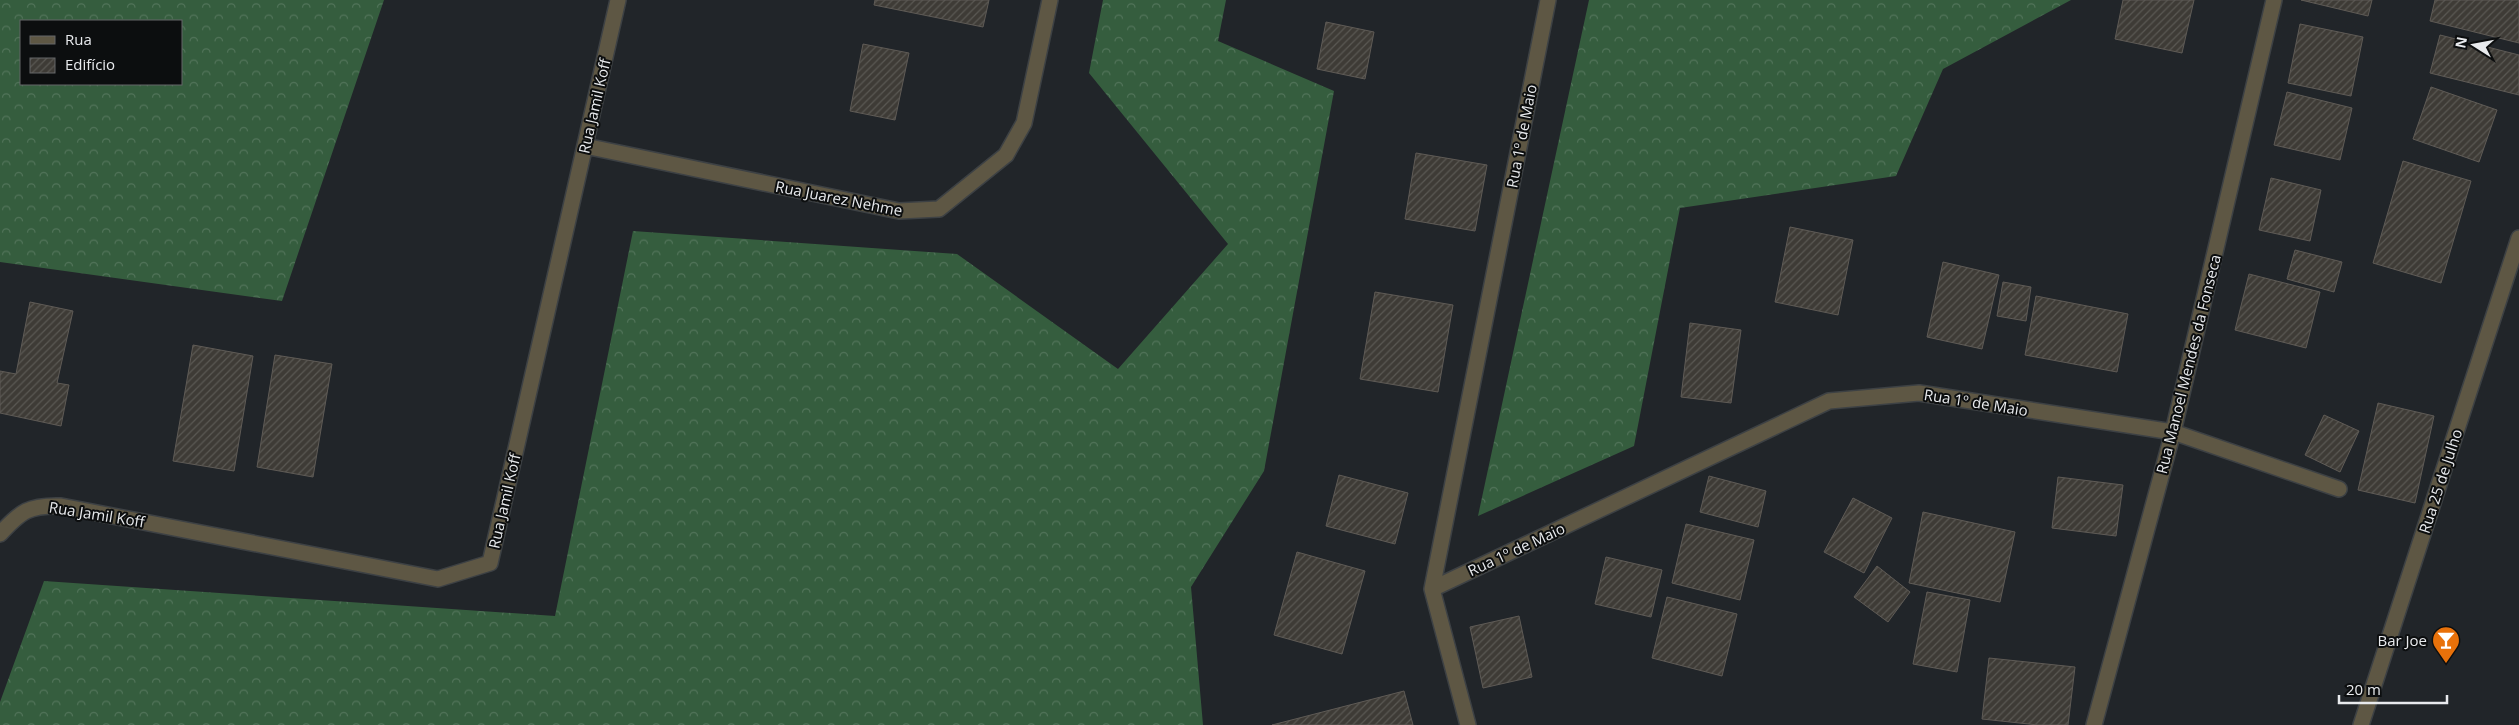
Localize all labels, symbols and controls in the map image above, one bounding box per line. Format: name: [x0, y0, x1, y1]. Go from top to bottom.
legend: [20, 20, 182, 85]
north arrow: [2449, 20, 2499, 70]
text: Rua: [65, 29, 92, 49]
text: N: [2450, 35, 2471, 50]
text: Edifício: [65, 54, 115, 74]
street label: Rua Jamil Koff: [573, 56, 615, 155]
street label: Rua 1º de Maio: [1501, 83, 1541, 189]
street label: Rua Juarez Nehme: [774, 176, 904, 220]
street label: Rua Manoel Mendes da Fonseca: [2151, 252, 2225, 476]
street label: Rua 1º de Maio: [1923, 384, 2029, 420]
street label: Rua 25 de Julho: [2414, 426, 2466, 536]
street label: Rua Jamil Koff: [483, 451, 525, 550]
street label: Rua Jamil Koff: [48, 497, 147, 532]
street label: Rua 1º de Maio: [1464, 518, 1568, 580]
bar icon: Bar Joe: [2431, 625, 2461, 664]
place label: Bar Joe: [2377, 630, 2427, 650]
scale bar: [2339, 672, 2446, 704]
text: 20 m: [2346, 679, 2381, 699]

